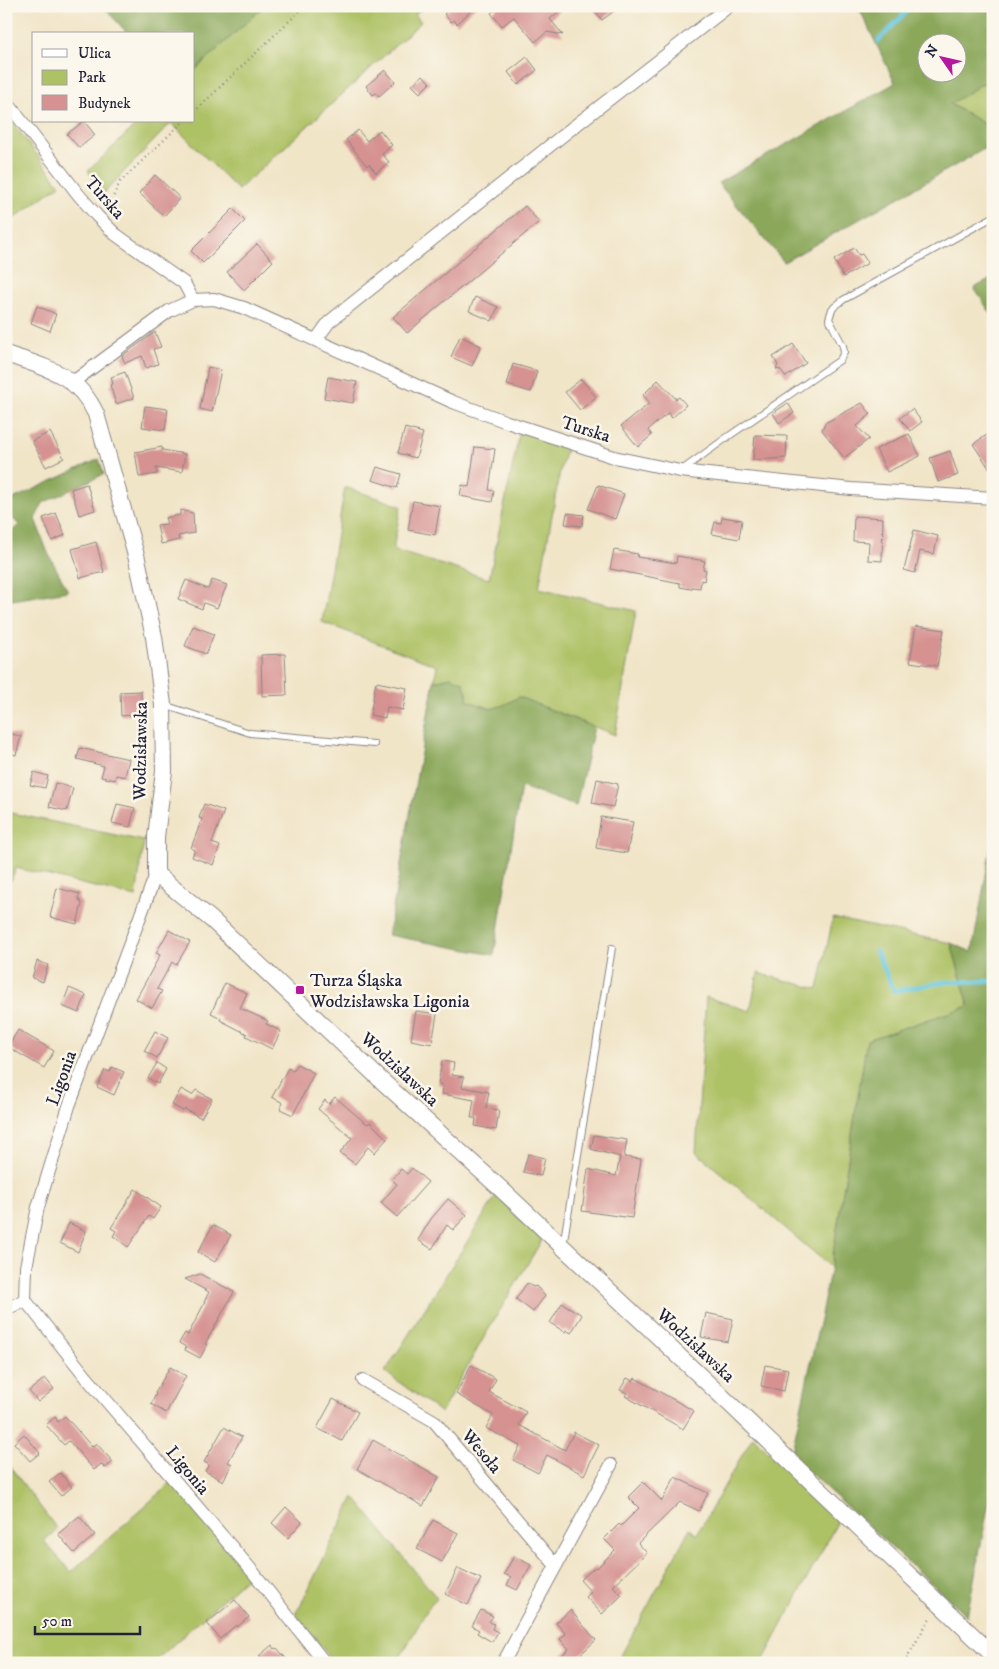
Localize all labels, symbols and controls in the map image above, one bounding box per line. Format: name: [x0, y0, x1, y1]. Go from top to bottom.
legend: [32, 32, 195, 122]
north arrow: [916, 32, 966, 82]
text: N: [921, 41, 943, 61]
text: Ulica: [78, 44, 111, 63]
text: Park: [78, 68, 107, 87]
text: Budynek: [78, 94, 131, 113]
street label: Turska: [79, 171, 129, 224]
street label: Turska: [558, 412, 613, 448]
street label: Wodzisławska: [129, 701, 153, 802]
place label: Turza Śląska Wodzisławska Ligonia: [309, 969, 470, 1013]
marker: Turza Śląska Wodzisławska Ligonia: [294, 984, 306, 996]
street label: Wodzisławska: [355, 1027, 443, 1112]
street label: Ligonia: [42, 1048, 82, 1109]
street label: Wodzisławska: [651, 1303, 739, 1388]
street label: Wesoła: [456, 1424, 506, 1478]
street label: Ligonia: [161, 1442, 214, 1500]
scale bar: [35, 1604, 140, 1636]
text: 50 m: [42, 1612, 72, 1631]

